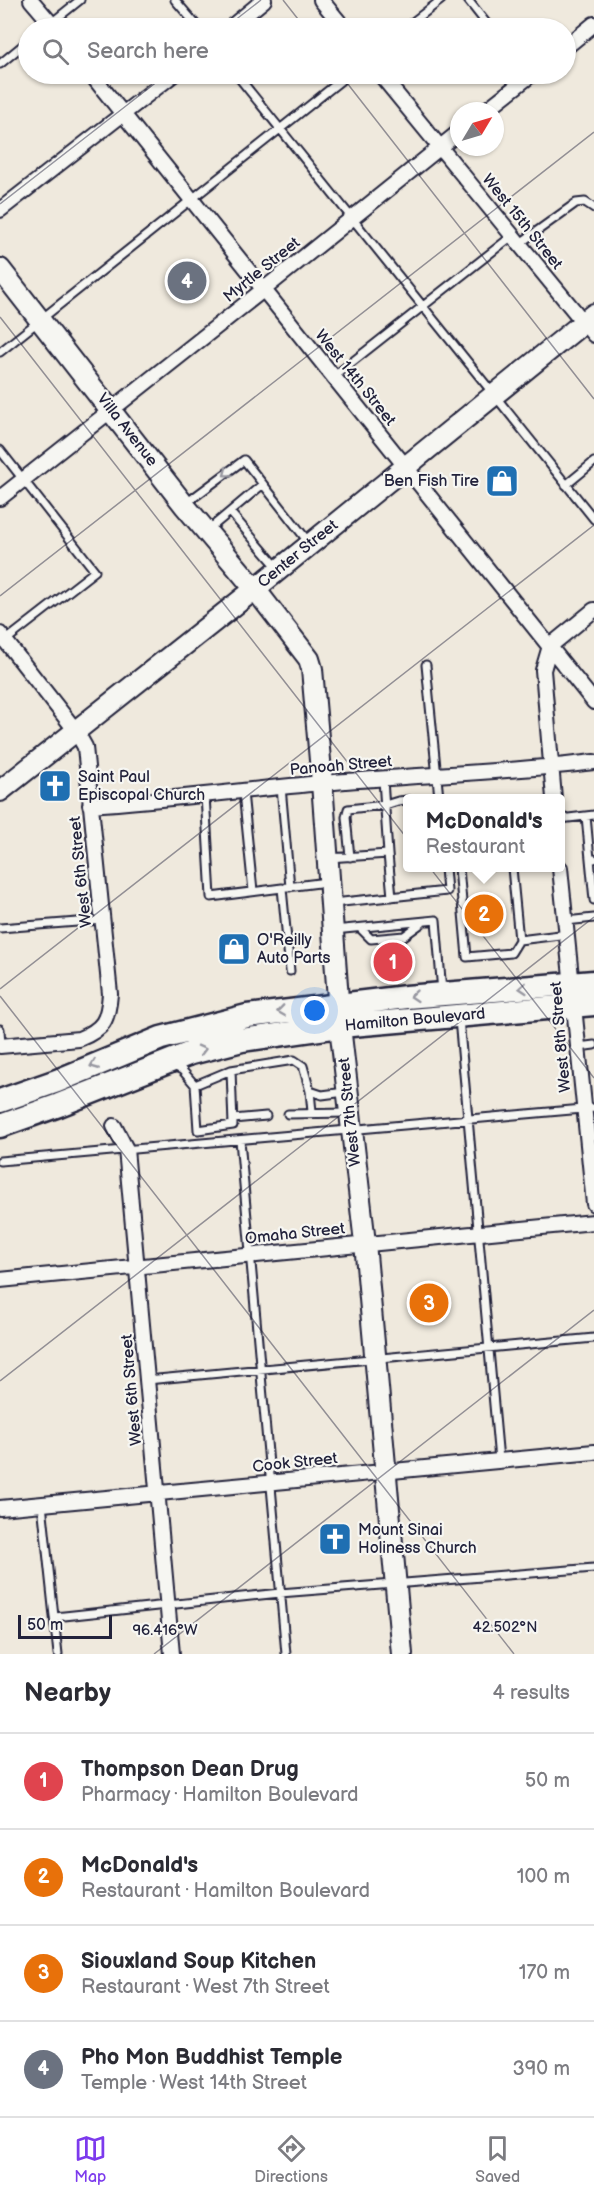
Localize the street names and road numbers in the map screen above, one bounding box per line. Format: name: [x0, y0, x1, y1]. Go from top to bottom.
street label: West 15th Street: [478, 170, 566, 274]
street label: Myrtle Street: [220, 233, 304, 307]
street label: West 14th Street: [310, 326, 400, 430]
street label: Villa Avenue: [93, 390, 162, 471]
street label: Center Street: [254, 516, 342, 592]
street label: Panoah Street: [289, 752, 393, 780]
street label: West 6th Street: [66, 815, 96, 929]
street label: West 8th Street: [547, 981, 575, 1093]
street label: Hamilton Boulevard: [344, 1004, 486, 1036]
street label: West 7th Street: [335, 1056, 365, 1167]
street label: Omaha Street: [244, 1219, 346, 1249]
street label: West 6th Street: [118, 1333, 146, 1447]
street label: Cook Street: [252, 1449, 339, 1477]

